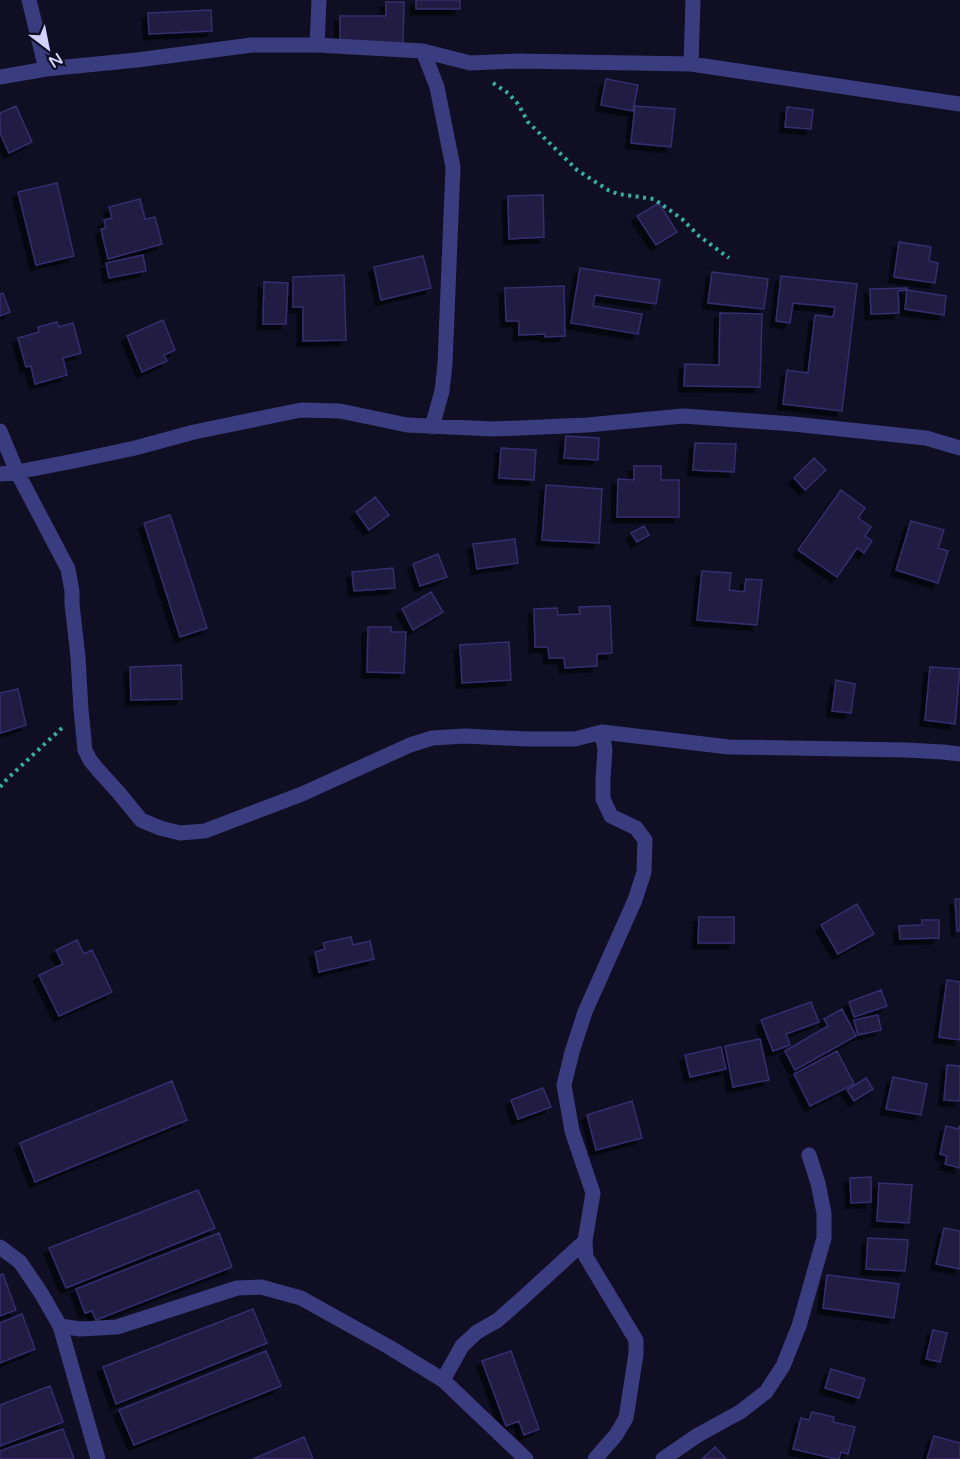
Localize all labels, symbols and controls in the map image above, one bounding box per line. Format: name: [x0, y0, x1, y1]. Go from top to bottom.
north arrow: [18, 18, 78, 78]
text: N: [45, 48, 66, 72]

